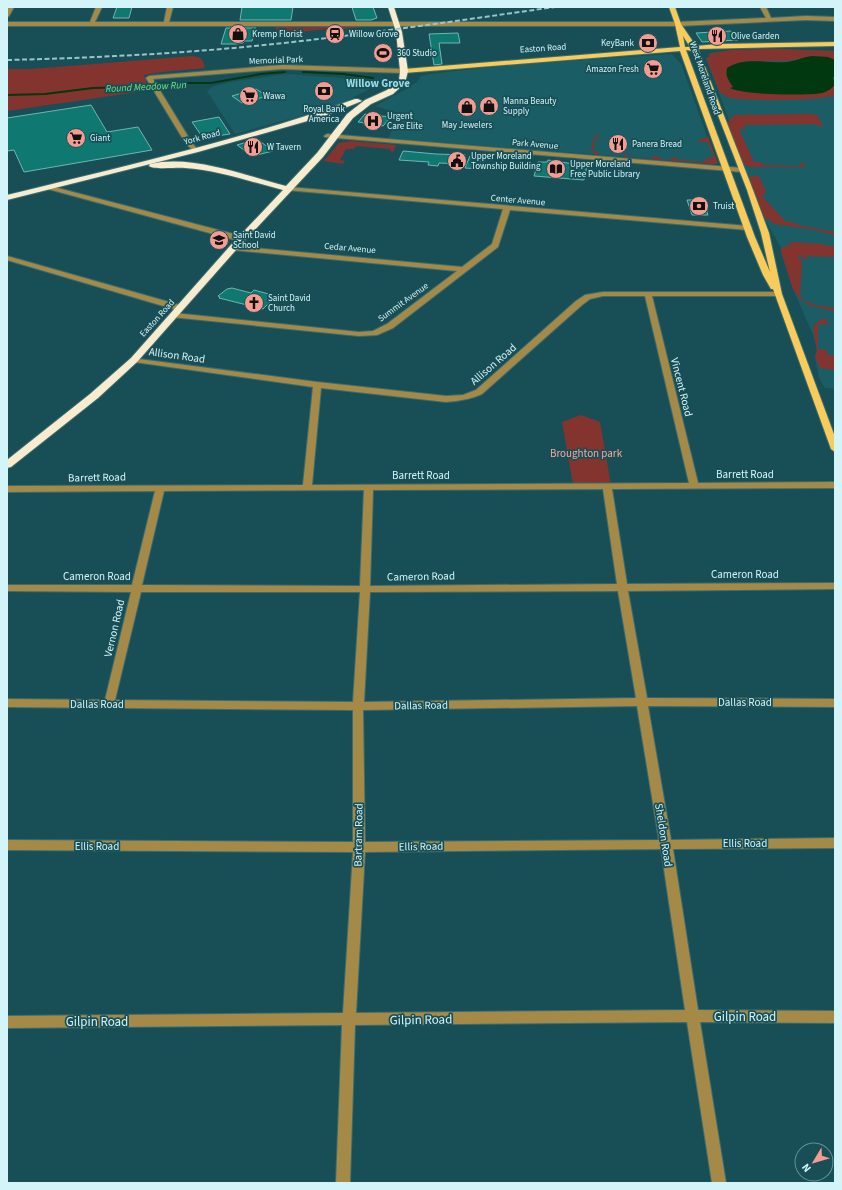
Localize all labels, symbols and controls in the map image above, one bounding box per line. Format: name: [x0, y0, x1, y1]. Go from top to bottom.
shop icon: Kremp Florist: [227, 23, 249, 45]
station icon: Willow Grove: [324, 23, 346, 45]
restaurant icon: Olive Garden: [706, 25, 728, 47]
place label: Kremp Florist: [252, 28, 303, 41]
place label: Willow Grove: [349, 28, 399, 41]
place label: Olive Garden: [731, 30, 780, 43]
bank icon: KeyBank: [637, 32, 659, 54]
place label: KeyBank: [601, 37, 635, 50]
street label: Easton Road: [519, 40, 567, 57]
street label: West Moreland Road: [686, 40, 723, 117]
sports icon: 360 Studio: [372, 42, 394, 64]
place label: 360 Studio: [397, 47, 437, 60]
street label: Memorial Park: [249, 53, 304, 68]
supermarket icon: Amazon Fresh: [642, 58, 664, 80]
place label: Amazon Fresh: [586, 63, 639, 76]
district label: Willow Grove: [346, 76, 410, 91]
water label: Round Meadow Run: [105, 78, 187, 96]
bank icon: Royal Bank America: [313, 80, 335, 102]
supermarket icon: Wawa: [238, 85, 260, 107]
place label: Wawa: [263, 90, 285, 103]
shop icon: Manna Beauty Supply: [478, 95, 500, 117]
place label: Manna Beauty Supply: [503, 95, 557, 118]
shop icon: May Jewelers: [456, 96, 478, 118]
place label: Royal Bank America: [303, 103, 345, 126]
hospital icon: Urgent Care Elite: [362, 110, 384, 132]
place label: Urgent Care Elite: [387, 110, 423, 133]
place label: May Jewelers: [442, 119, 492, 132]
street label: York Road: [181, 126, 222, 149]
supermarket icon: Giant: [65, 127, 87, 149]
place label: Giant: [90, 132, 110, 145]
restaurant icon: Panera Bread: [607, 133, 629, 155]
restaurant icon: W Tavern: [242, 136, 264, 158]
street label: Park Avenue: [511, 136, 559, 153]
place label: Panera Bread: [632, 138, 682, 151]
place label: W Tavern: [267, 141, 301, 154]
public building icon: Upper Moreland Township Building: [446, 150, 468, 172]
place label: Upper Moreland Township Building: [471, 150, 541, 173]
library icon: Upper Moreland Free Public Library: [545, 158, 567, 180]
place label: Upper Moreland Free Public Library: [570, 158, 641, 181]
street label: Center Avenue: [490, 192, 546, 209]
bank icon: Truist: [688, 195, 710, 217]
place label: Truist: [713, 200, 734, 213]
school or university icon: Saint David School: [208, 229, 230, 251]
place label: Saint David School: [233, 229, 276, 252]
street label: Cedar Avenue: [324, 240, 377, 257]
street label: Summit Avenue: [375, 279, 432, 325]
church icon: Saint David Church: [243, 292, 265, 314]
place label: Saint David Church: [268, 292, 311, 315]
street label: Easton Road: [137, 297, 178, 340]
street label: Allison Road: [467, 340, 520, 389]
street label: Allison Road: [148, 344, 206, 367]
street label: Vincent Road: [667, 356, 696, 418]
park label: Broughton park: [550, 446, 623, 461]
street label: Barrett Road: [716, 467, 774, 482]
street label: Barrett Road: [392, 468, 450, 483]
street label: Barrett Road: [68, 469, 126, 486]
street label: Cameron Road: [711, 567, 779, 582]
street label: Cameron Road: [387, 568, 455, 585]
street label: Cameron Road: [63, 569, 131, 584]
street label: Vernon Road: [101, 598, 128, 658]
street label: Dallas Road: [718, 695, 772, 710]
street label: Dallas Road: [70, 697, 124, 712]
street label: Dallas Road: [394, 698, 448, 713]
street label: Sheldon Road: [651, 802, 676, 868]
street label: Bartram Road: [350, 803, 367, 867]
street label: Ellis Road: [723, 836, 767, 851]
street label: Ellis Road: [75, 839, 119, 854]
street label: Ellis Road: [399, 839, 443, 854]
street label: Gilpin Road: [714, 1008, 776, 1026]
street label: Gilpin Road: [390, 1010, 452, 1030]
street label: Gilpin Road: [66, 1013, 128, 1031]
north arrow: [794, 1142, 834, 1182]
text: N: [798, 1160, 815, 1175]

